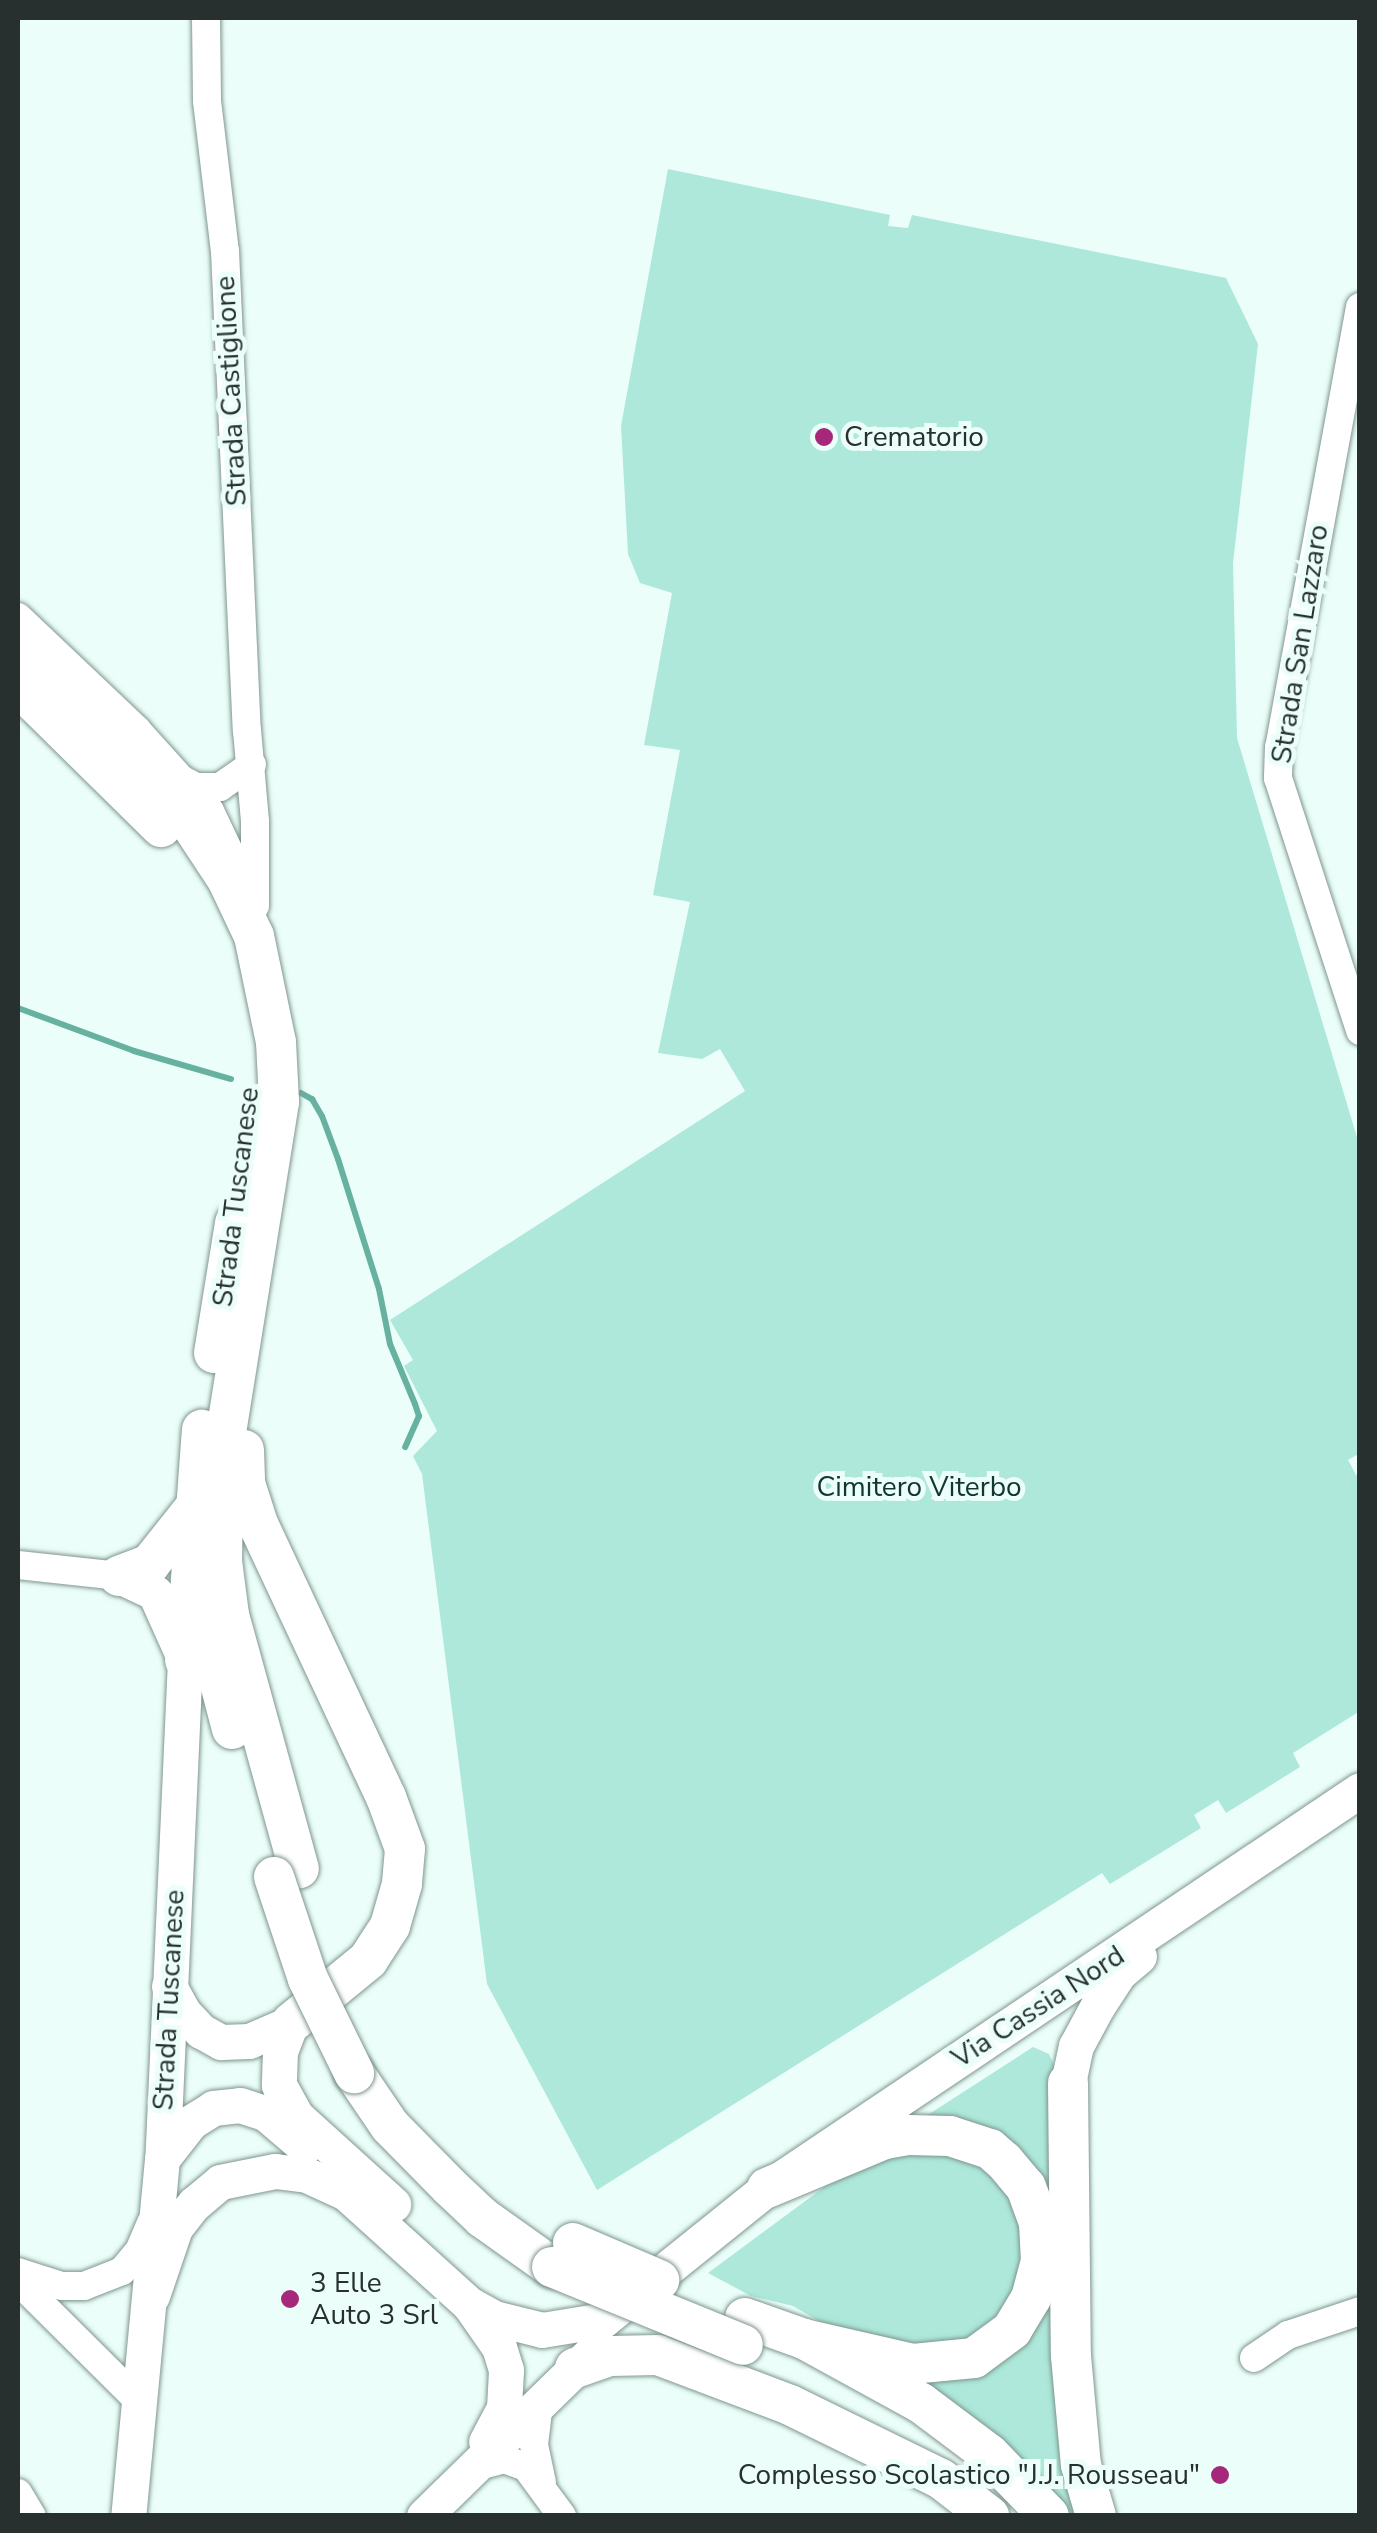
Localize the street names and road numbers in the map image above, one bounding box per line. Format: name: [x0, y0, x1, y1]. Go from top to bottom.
street label: Strada Castiglione: [208, 275, 254, 507]
street label: Strada San Lazzaro: [1265, 522, 1335, 766]
street label: Strada Tuscanese: [206, 1085, 266, 1309]
street label: Strada Tuscanese: [146, 1889, 192, 2111]
street label: Via Cassia Nord: [945, 1939, 1131, 2075]

